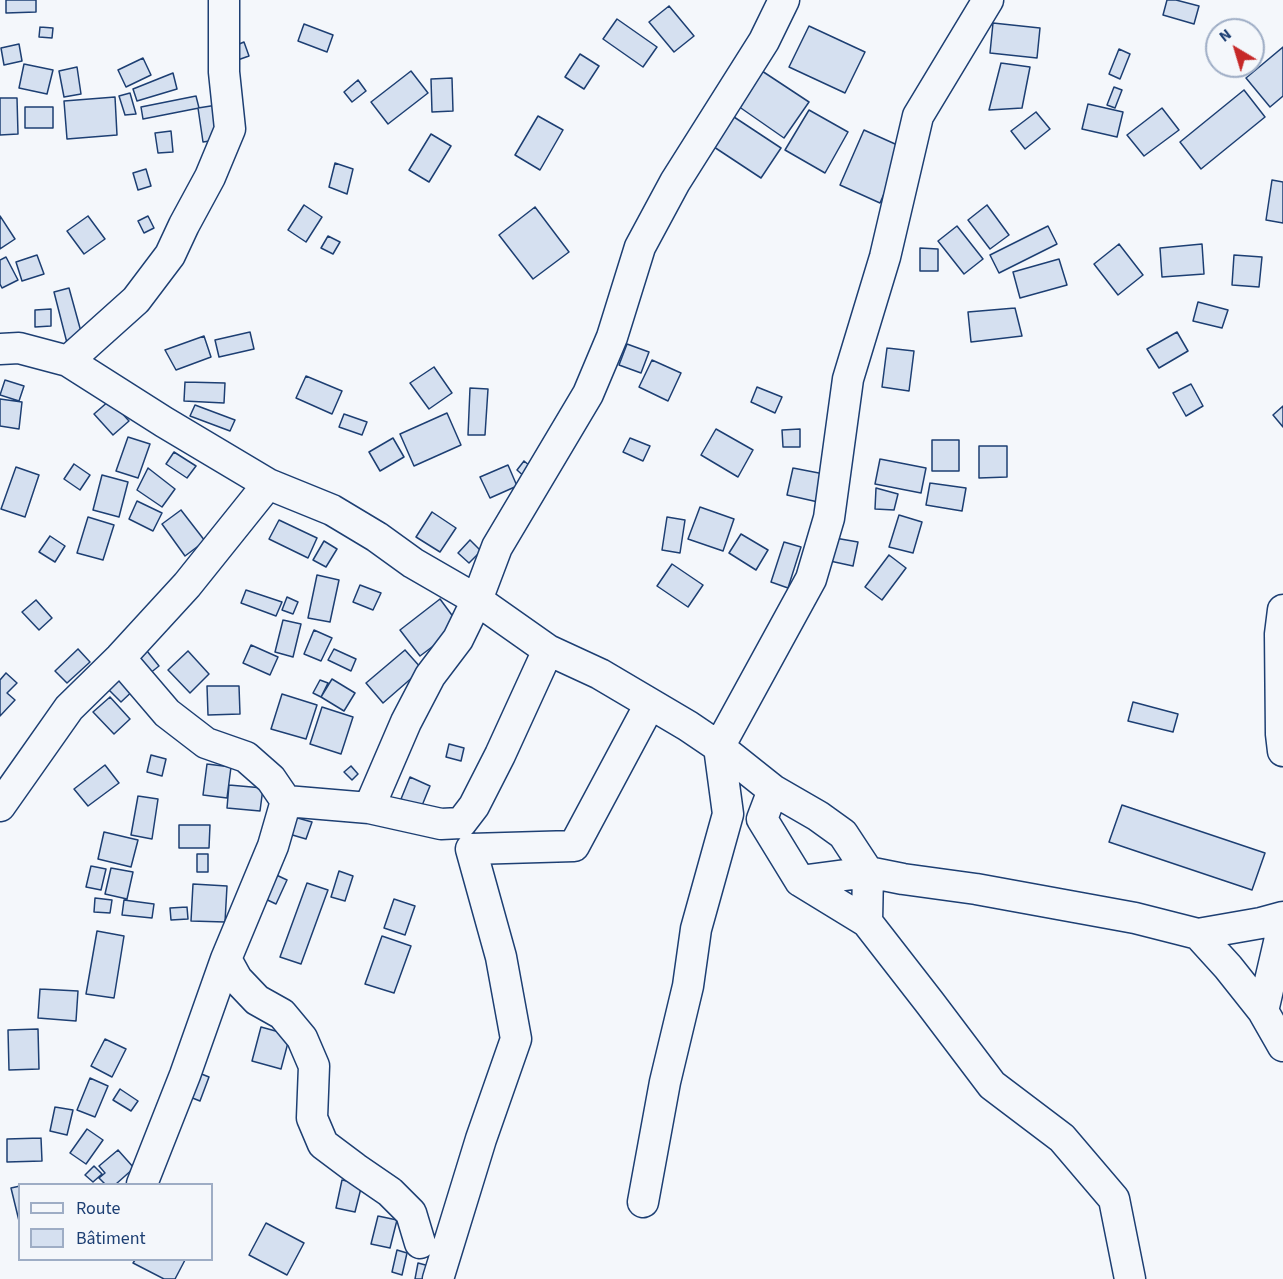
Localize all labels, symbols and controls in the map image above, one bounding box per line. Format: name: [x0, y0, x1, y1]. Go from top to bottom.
north arrow: [1205, 18, 1265, 78]
text: N: [1214, 23, 1236, 47]
legend: [18, 1183, 213, 1261]
text: Route: [76, 1196, 120, 1221]
text: Bâtiment: [76, 1226, 146, 1251]

